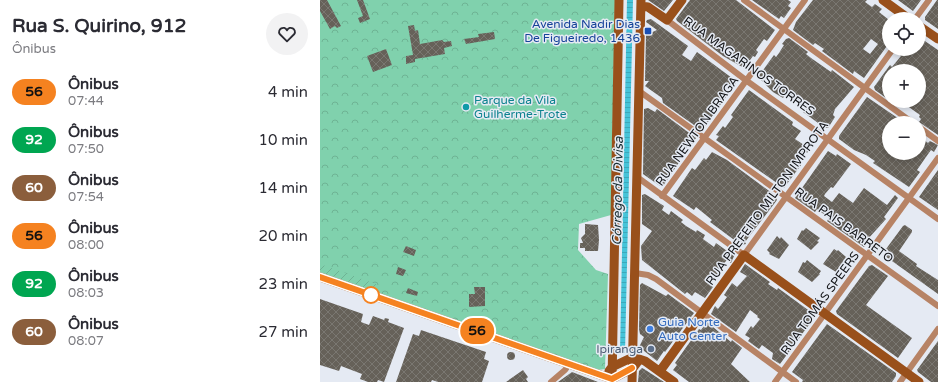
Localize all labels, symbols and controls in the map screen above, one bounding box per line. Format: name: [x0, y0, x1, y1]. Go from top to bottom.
map controls: [882, 12, 926, 160]
button: locate: [882, 12, 926, 56]
button: heart: [266, 13, 308, 55]
street label: RUA MAGARINOS TORRES: [681, 14, 817, 118]
text: Rua S. Quirino, 912: [12, 15, 187, 37]
place label: Avenida Nadir Dias De Figueiredo, 1436: [524, 17, 640, 45]
marker: Avenida Nadir Dias De Figueiredo, 1436: [643, 26, 653, 36]
text: Ônibus: [12, 41, 56, 57]
button: +: [882, 64, 926, 108]
street label: RUA NEWTON BRAGA: [653, 73, 742, 189]
text: Ônibus: [68, 75, 119, 93]
text: 56: [25, 83, 43, 100]
text: 4 min: [268, 83, 308, 101]
text: 07:44: [68, 93, 104, 109]
place label: Parque da Vila Guilherme-Trote: [474, 93, 567, 121]
marker: Parque da Vila Guilherme-Trote: [461, 102, 471, 112]
button: −: [882, 116, 926, 160]
street label: RUA PREFEITO MILTON IMPROTA: [703, 118, 831, 288]
text: Ônibus: [68, 123, 119, 141]
text: 92: [25, 131, 43, 148]
text: 10 min: [259, 131, 308, 149]
water label: Córrego da Divisa: [609, 136, 627, 246]
text: 07:50: [68, 141, 104, 157]
text: Ônibus: [68, 171, 119, 189]
text: 60: [25, 179, 43, 196]
text: 14 min: [259, 179, 308, 197]
street label: RUA PAIS BARRETO: [792, 184, 896, 266]
text: 07:54: [68, 189, 104, 205]
text: Ônibus: [68, 219, 119, 237]
text: 56: [25, 227, 43, 244]
text: 20 min: [259, 227, 308, 245]
text: 08:00: [68, 237, 104, 253]
street label: RUA TOMÁS SPEERS: [778, 249, 862, 357]
text: Ônibus: [68, 267, 119, 285]
text: 92: [25, 275, 43, 292]
text: 23 min: [259, 275, 308, 293]
text: 08:03: [68, 285, 104, 301]
unlabelled marker: [362, 286, 380, 304]
text: Ônibus: [68, 315, 119, 333]
place label: Guia Norte Auto Center: [658, 315, 727, 343]
line badge: 56: [459, 318, 495, 344]
text: 56: [468, 322, 486, 339]
text: 60: [25, 323, 43, 340]
text: 27 min: [259, 323, 308, 341]
marker: Guia Norte Auto Center: [645, 324, 655, 334]
text: 08:07: [68, 333, 104, 349]
place label: Ipiranga: [596, 342, 643, 356]
marker: Ipiranga: [646, 344, 656, 354]

